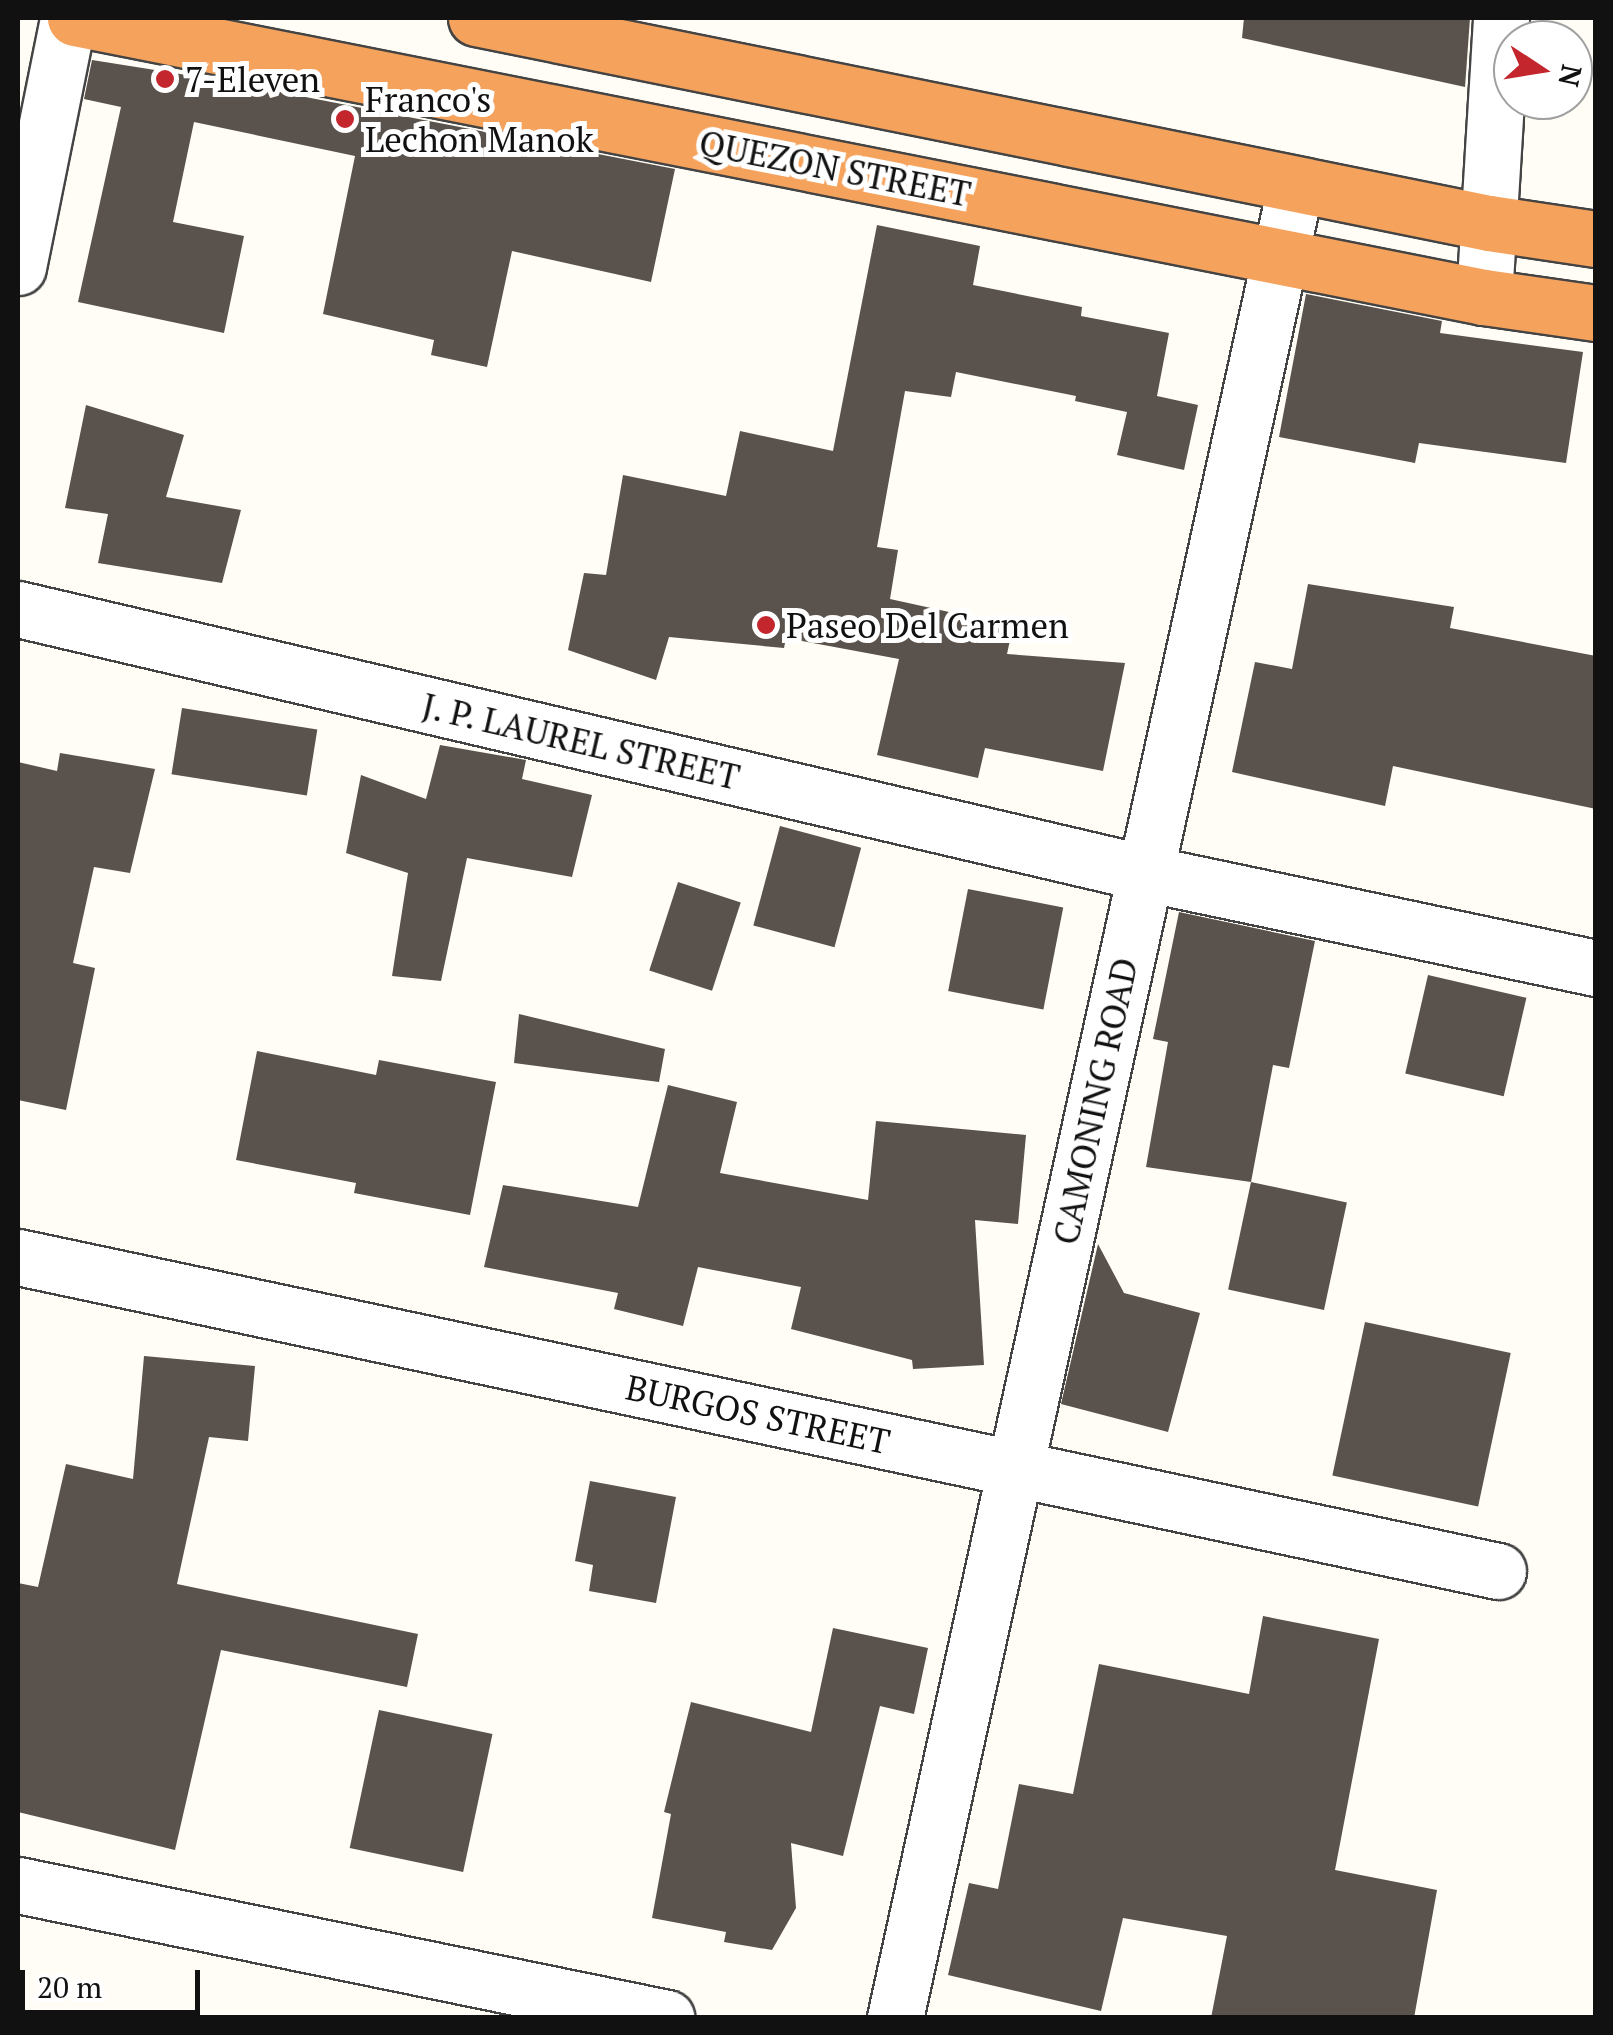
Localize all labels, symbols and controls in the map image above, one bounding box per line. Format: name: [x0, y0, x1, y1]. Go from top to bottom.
north arrow: [1493, 20, 1593, 120]
place label: 7-Eleven: [185, 58, 320, 100]
text: N: [1551, 62, 1591, 90]
marker: 7-Eleven: [154, 68, 176, 90]
place label: Franco's Lechon Manok: [365, 78, 594, 160]
marker: Franco's Lechon Manok: [334, 108, 356, 130]
street label: QUEZON STREET: [696, 121, 974, 215]
place label: Paseo Del Carmen: [786, 604, 1069, 646]
marker: Paseo Del Carmen: [755, 614, 777, 636]
street label: J. P. LAUREL STREET: [417, 684, 745, 798]
street label: CAMONING ROAD: [1044, 954, 1146, 1248]
street label: BURGOS STREET: [622, 1366, 894, 1462]
scale bar: [25, 1950, 205, 2012]
text: 20 m: [37, 1967, 102, 2007]

